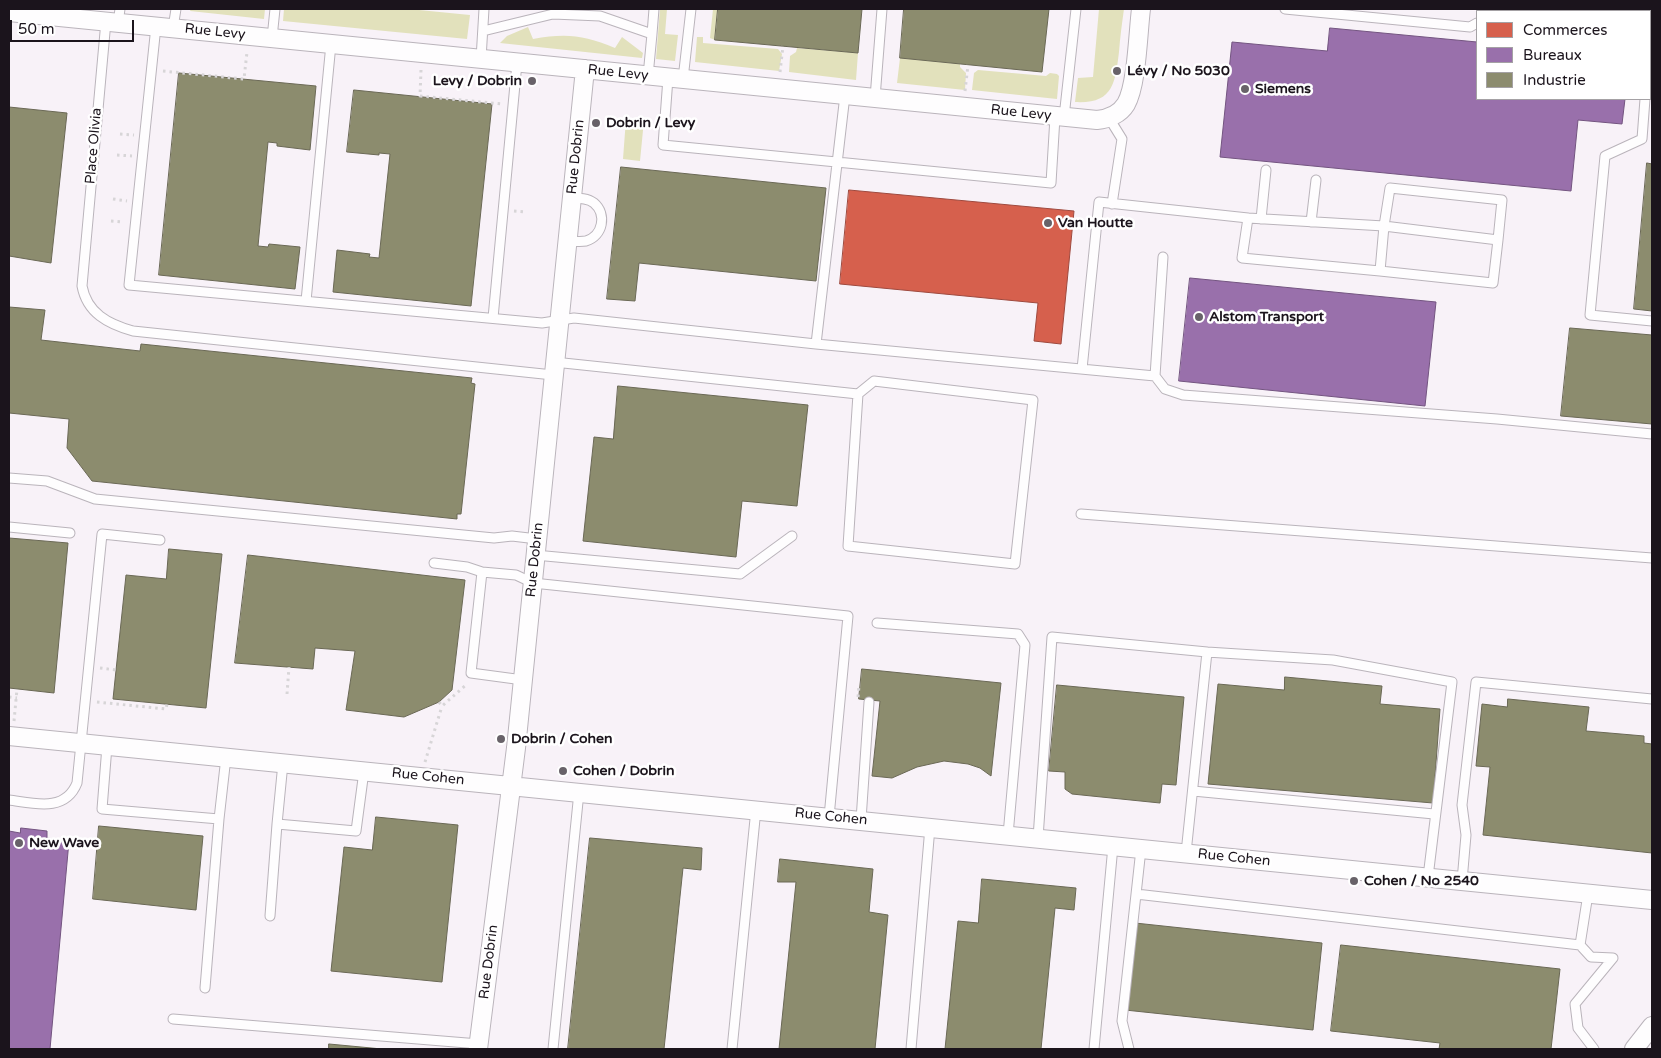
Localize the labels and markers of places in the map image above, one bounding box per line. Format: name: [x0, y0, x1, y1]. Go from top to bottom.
place label: Lévy / No 5030: [1127, 63, 1230, 79]
marker: Lévy / No 5030: [1111, 65, 1123, 77]
place label: Levy / Dobrin: [433, 73, 522, 89]
marker: Levy / Dobrin: [526, 75, 538, 87]
place label: Siemens: [1255, 81, 1311, 97]
marker: Siemens: [1239, 83, 1251, 95]
place label: Dobrin / Levy: [606, 115, 695, 131]
marker: Dobrin / Levy: [590, 117, 602, 129]
place label: Van Houtte: [1058, 215, 1133, 231]
marker: Van Houtte: [1042, 217, 1054, 229]
place label: Alstom Transport: [1209, 309, 1324, 325]
marker: Alstom Transport: [1193, 311, 1205, 323]
place label: Dobrin / Cohen: [511, 731, 612, 747]
marker: Dobrin / Cohen: [495, 733, 507, 745]
place label: Cohen / Dobrin: [573, 763, 674, 779]
marker: Cohen / Dobrin: [557, 765, 569, 777]
place label: New Wave: [29, 835, 99, 851]
marker: New Wave: [13, 837, 25, 849]
place label: Cohen / No 2540: [1364, 873, 1479, 889]
marker: Cohen / No 2540: [1348, 875, 1360, 887]

